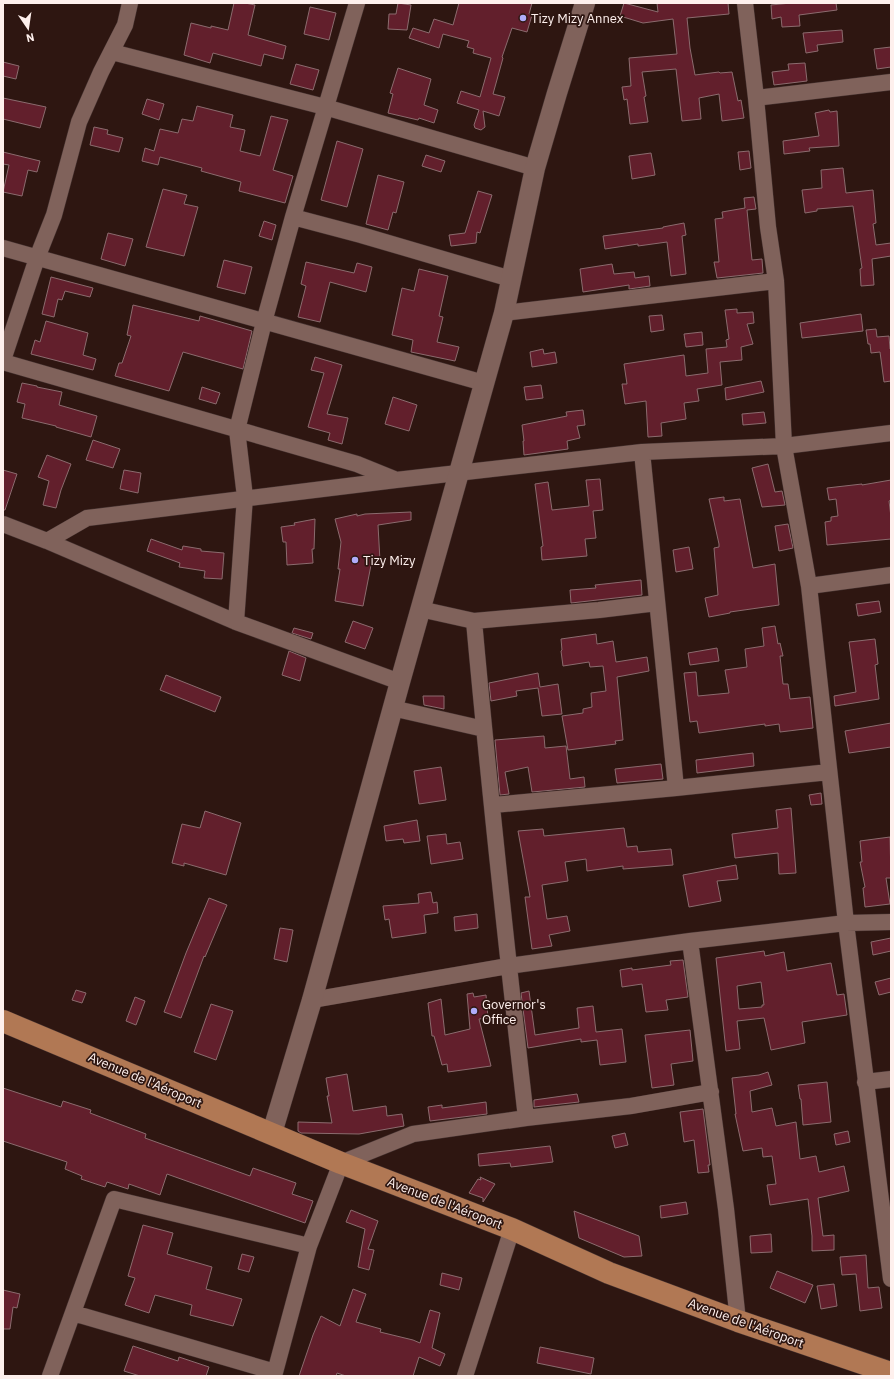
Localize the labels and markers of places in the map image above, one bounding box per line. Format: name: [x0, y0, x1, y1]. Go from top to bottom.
place label: Tizy Mizy Annex: [531, 10, 624, 27]
marker: Tizy Mizy Annex: [518, 13, 528, 23]
place label: Tizy Mizy: [363, 552, 416, 569]
marker: Tizy Mizy: [350, 555, 360, 565]
place label: Governor's Office: [482, 996, 546, 1028]
marker: Governor's Office: [469, 1006, 479, 1016]

